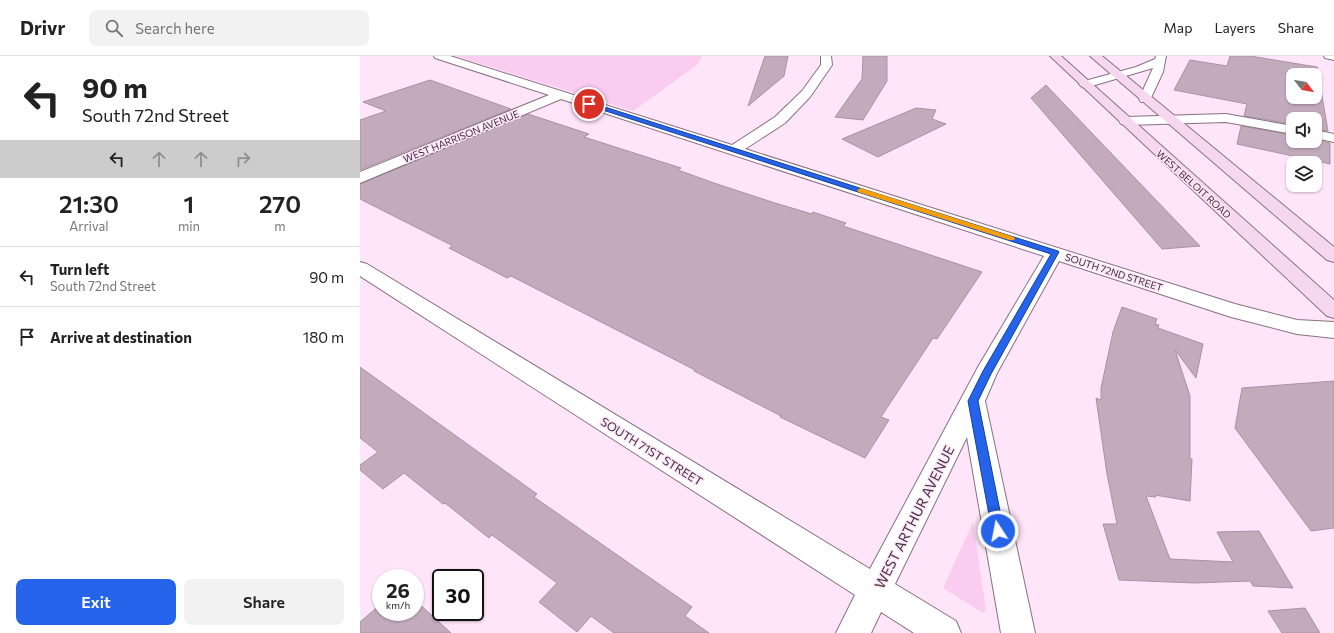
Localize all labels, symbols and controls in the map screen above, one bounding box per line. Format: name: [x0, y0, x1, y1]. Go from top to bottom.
search box: [89, 10, 369, 46]
text: Drivr: [20, 16, 65, 39]
icon: search: [103, 17, 125, 39]
text: Search here: [135, 19, 215, 37]
text: Map: [1164, 19, 1192, 36]
text: Layers: [1214, 19, 1256, 36]
text: Share: [1278, 19, 1314, 36]
north arrow: [1286, 68, 1322, 104]
map controls: [1286, 68, 1322, 192]
text: 90 m: [82, 70, 148, 104]
icon: left: [16, 72, 68, 124]
pin: [572, 87, 606, 121]
icon: arrive: [578, 93, 600, 115]
text: South 72nd Street: [82, 104, 229, 126]
street label: WEST HARRISON AVENUE: [401, 107, 521, 165]
button: sound: [1286, 112, 1322, 148]
street label: WEST BELOIT ROAD: [1154, 147, 1234, 221]
icon: left: [106, 148, 128, 170]
icon: ahead: [148, 148, 170, 170]
icon: ahead: [190, 148, 212, 170]
icon: right: [232, 148, 254, 170]
button: layers: [1286, 156, 1322, 192]
text: 21:30: [59, 189, 119, 218]
text: 1: [184, 189, 194, 218]
text: 270: [259, 189, 301, 218]
text: Arrival: [69, 218, 109, 234]
text: min: [178, 218, 200, 234]
text: m: [274, 218, 286, 234]
street label: SOUTH 72ND STREET: [1064, 251, 1165, 294]
text: Turn left: [50, 260, 109, 278]
icon: left: [16, 266, 38, 288]
text: 90 m: [309, 268, 344, 286]
text: South 72nd Street: [50, 278, 156, 294]
icon: arrive: [16, 326, 38, 348]
text: Arrive at destination: [50, 328, 192, 346]
text: 180 m: [303, 328, 344, 346]
street label: SOUTH 71ST STREET: [598, 414, 706, 488]
street label: WEST ARTHUR AVENUE: [870, 443, 958, 591]
position arrow: [977, 510, 1019, 552]
speed limit sign: 30: [432, 569, 484, 621]
text: 26: [386, 578, 410, 602]
button: Exit: [16, 579, 176, 625]
button: Share: [184, 579, 344, 625]
text: km/h: [386, 599, 410, 611]

